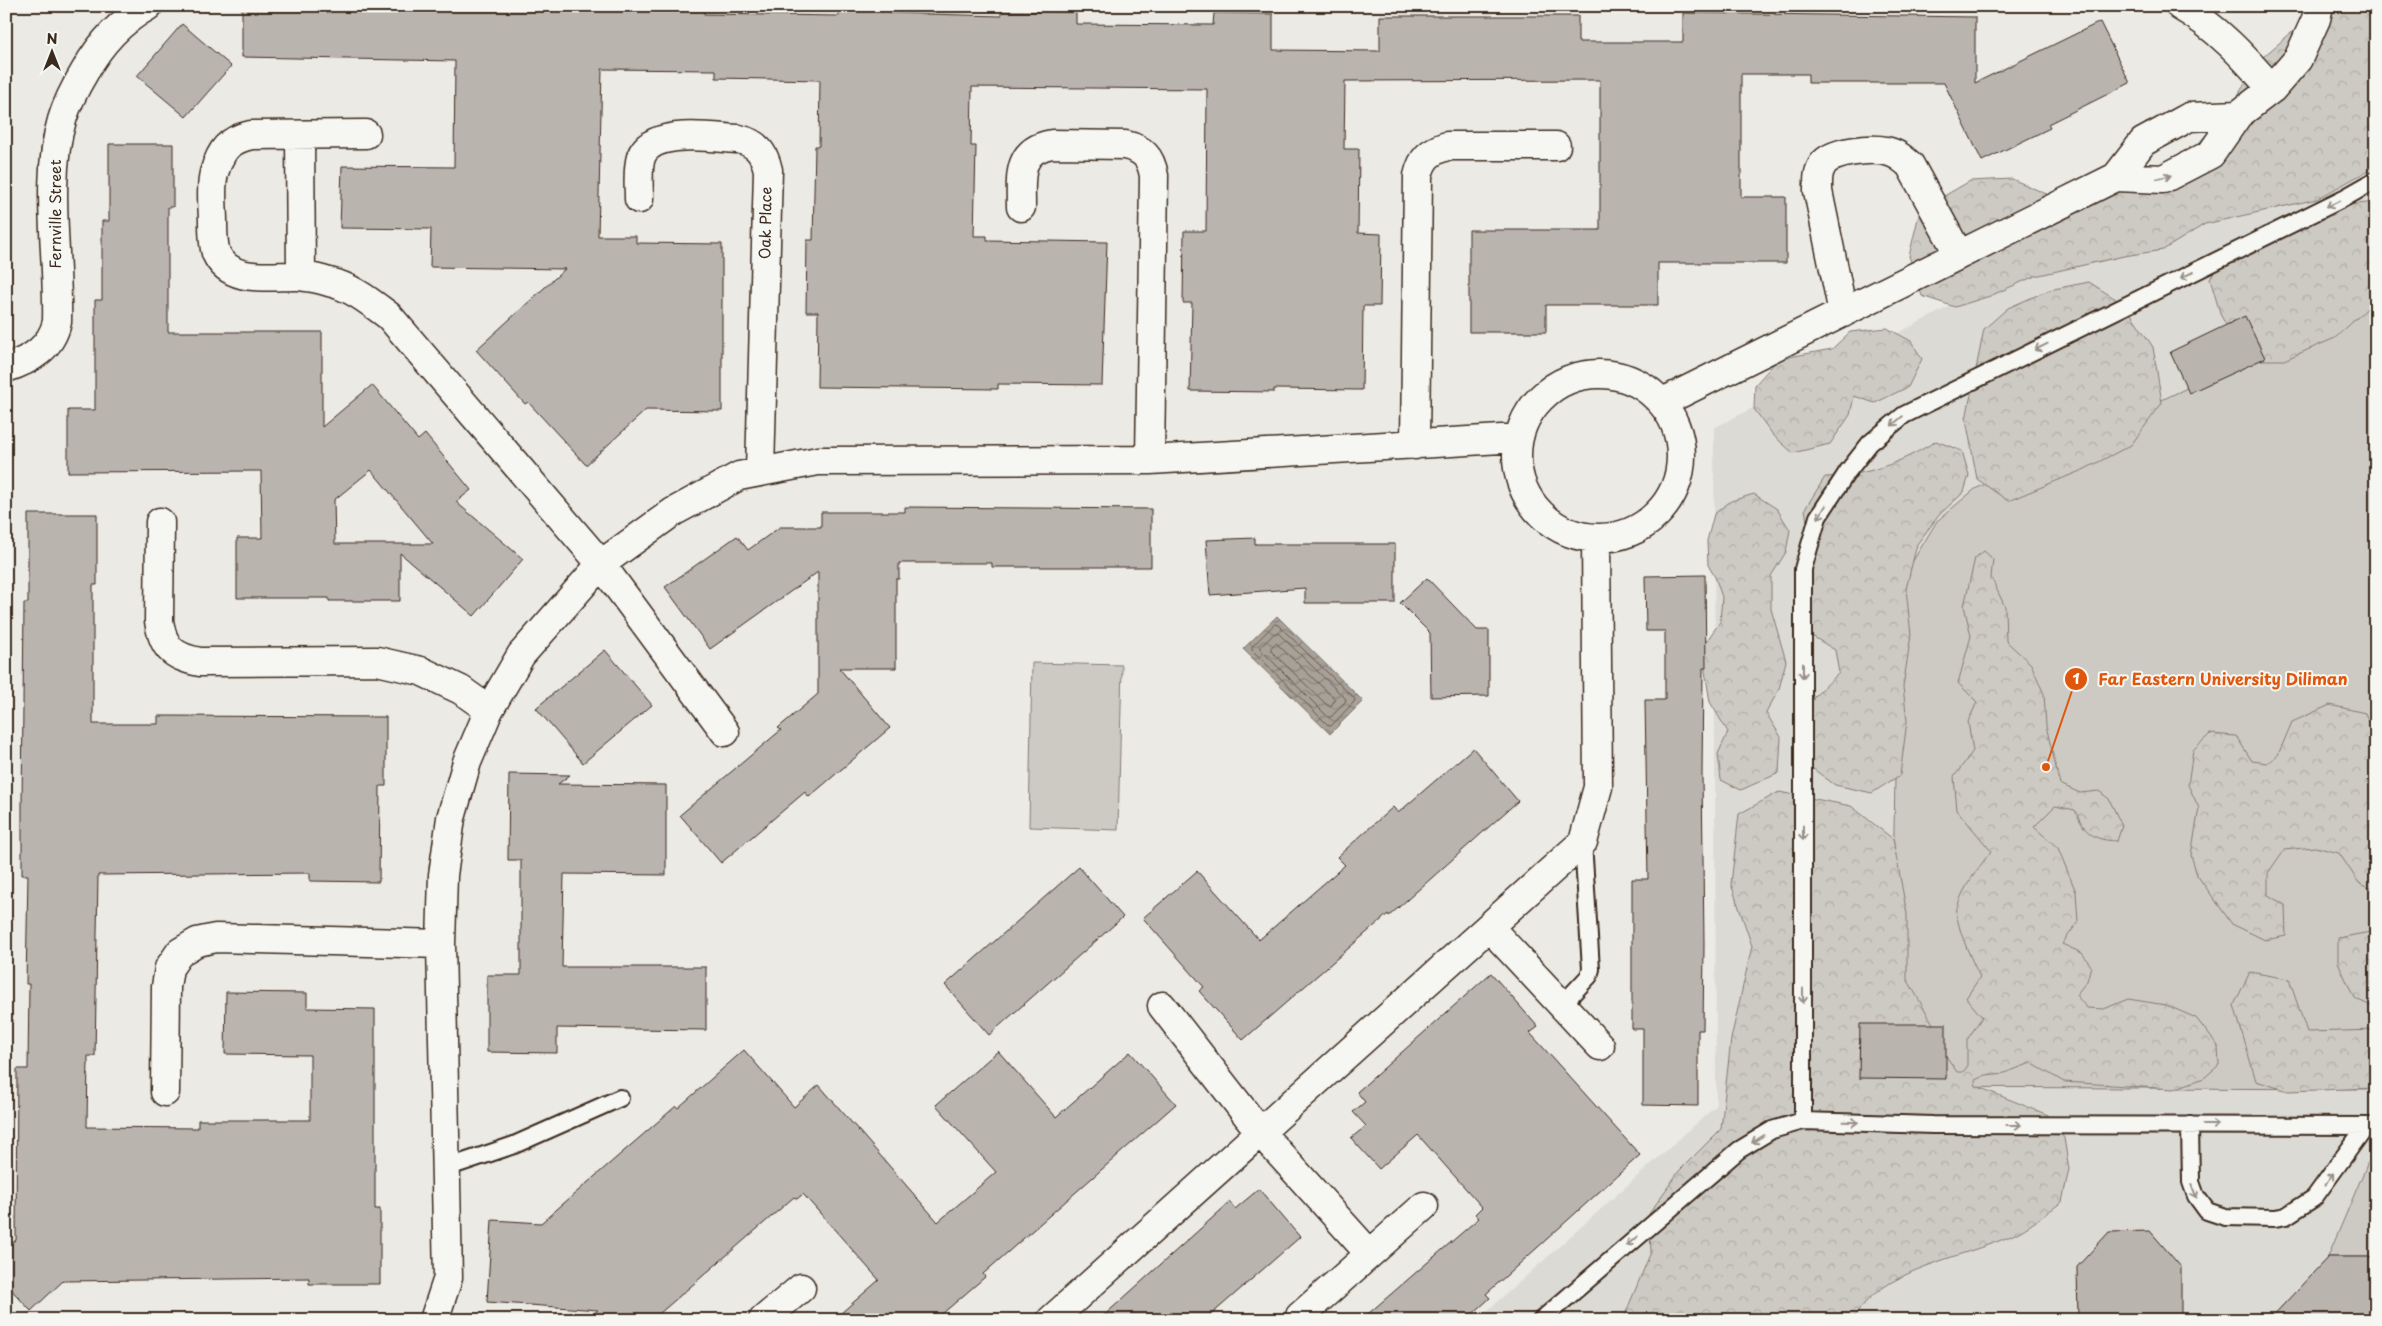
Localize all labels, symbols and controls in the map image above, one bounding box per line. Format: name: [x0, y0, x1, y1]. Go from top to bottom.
north arrow: [28, 28, 78, 78]
text: N: [46, 28, 58, 49]
street label: Fernville Street: [43, 159, 66, 269]
one-way arrow: [2156, 172, 2172, 181]
street label: Oak Place: [752, 186, 777, 259]
one-way arrow: [2326, 200, 2341, 209]
one-way arrow: [2180, 271, 2195, 281]
one-way arrow: [2034, 343, 2049, 352]
one-way arrow: [1890, 415, 1903, 426]
one-way arrow: [1816, 504, 1826, 518]
one-way arrow: [1798, 662, 1808, 679]
callout: Far Eastern University Diliman: [2063, 664, 2357, 695]
text: 1: [2072, 666, 2080, 689]
text: Far Eastern University Diliman: [2098, 666, 2348, 690]
one-way arrow: [1798, 825, 1808, 841]
one-way arrow: [1798, 988, 1808, 1004]
one-way arrow: [1843, 1118, 1859, 1127]
one-way arrow: [2006, 1120, 2022, 1130]
one-way arrow: [2203, 1120, 2219, 1130]
one-way arrow: [1751, 1134, 1765, 1144]
one-way arrow: [2324, 1172, 2334, 1186]
one-way arrow: [2190, 1182, 2199, 1198]
one-way arrow: [1625, 1235, 1638, 1247]

